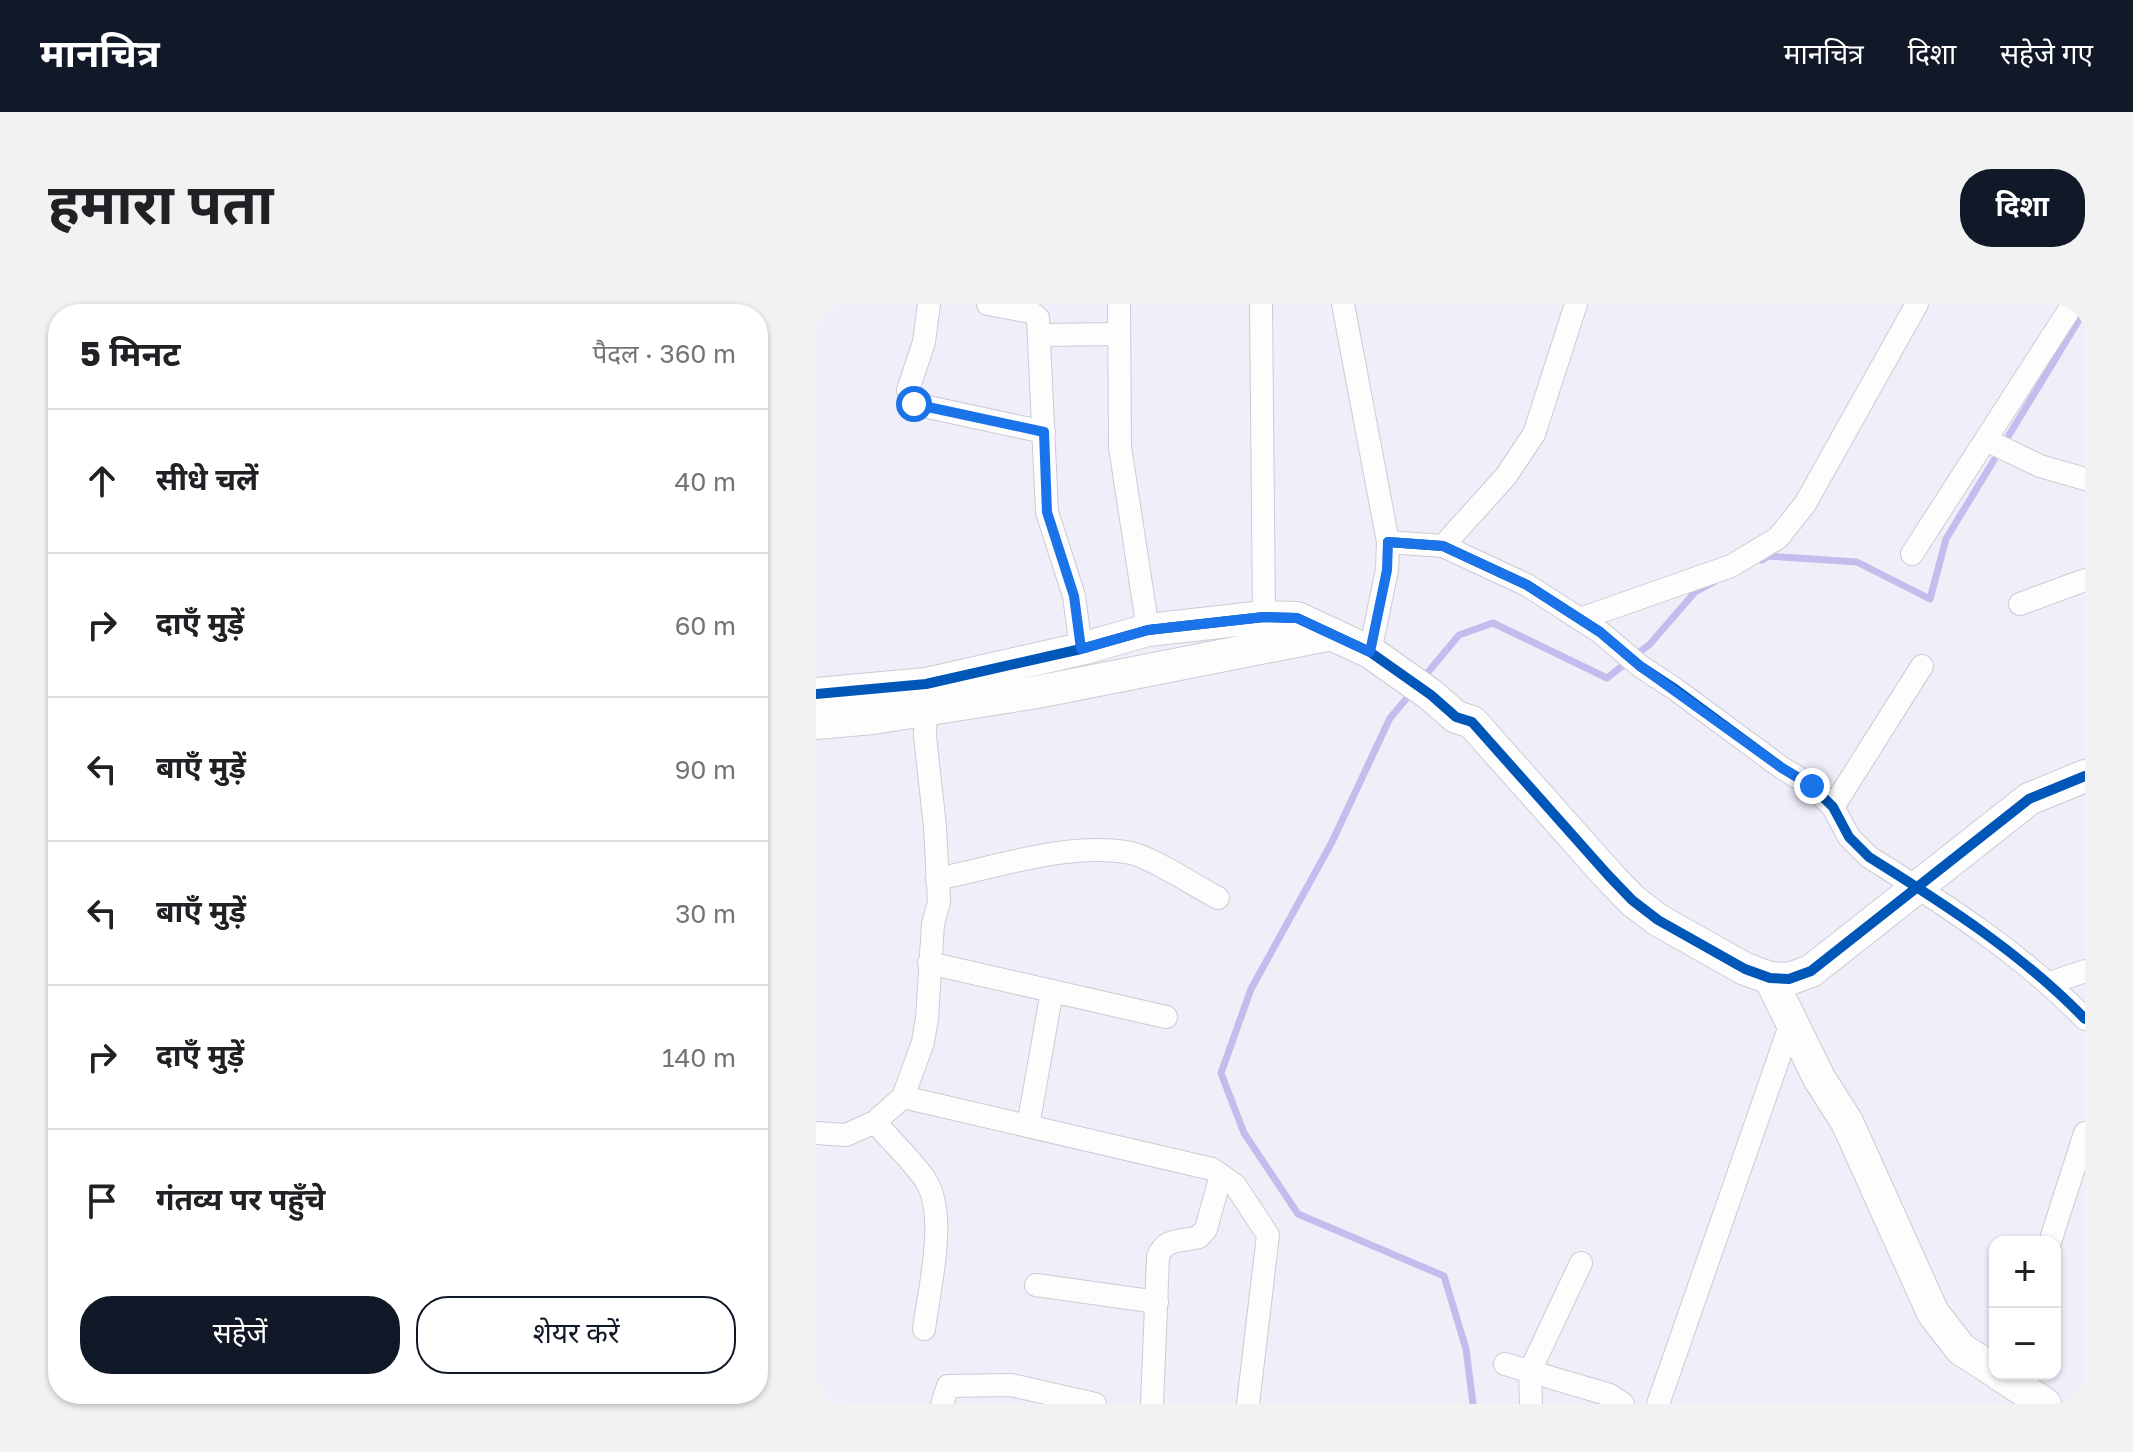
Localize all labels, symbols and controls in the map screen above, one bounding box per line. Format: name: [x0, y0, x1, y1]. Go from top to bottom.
text: मानचित्र: [40, 30, 160, 75]
text: मानचित्र: [1784, 37, 1864, 70]
text: दिशा: [1908, 37, 1956, 70]
text: सहेजे गए: [2000, 37, 2093, 70]
text: हमारा पता: [48, 169, 273, 236]
button: दिशा: [1960, 169, 2085, 247]
text: 5 मिनट: [80, 333, 181, 373]
text: पैदल · 360 m: [592, 338, 736, 369]
route start: [896, 386, 932, 422]
icon: ahead: [80, 459, 124, 503]
text: सीधे चलें: [156, 461, 258, 497]
text: 40 m: [675, 466, 736, 497]
icon: right: [80, 603, 124, 647]
text: दाएँ मुड़ें: [156, 605, 244, 641]
text: 60 m: [675, 610, 736, 641]
icon: left: [80, 747, 124, 791]
text: बाएँ मुड़ें: [156, 749, 246, 785]
text: 90 m: [675, 754, 736, 785]
route end: [1794, 768, 1830, 804]
icon: left: [80, 891, 124, 935]
text: बाएँ मुड़ें: [156, 893, 246, 929]
text: 30 m: [675, 898, 736, 929]
icon: right: [80, 1035, 124, 1079]
text: दाएँ मुड़ें: [156, 1037, 244, 1073]
text: 140 m: [662, 1042, 736, 1073]
icon: arrive: [80, 1179, 124, 1223]
text: गंतव्य पर पहुँचे: [156, 1181, 325, 1217]
map controls: [1989, 1236, 2061, 1380]
button: +: [1989, 1236, 2061, 1308]
button: सहेजें: [80, 1296, 400, 1374]
button: शेयर करें: [416, 1296, 736, 1374]
button: −: [1989, 1308, 2061, 1380]

